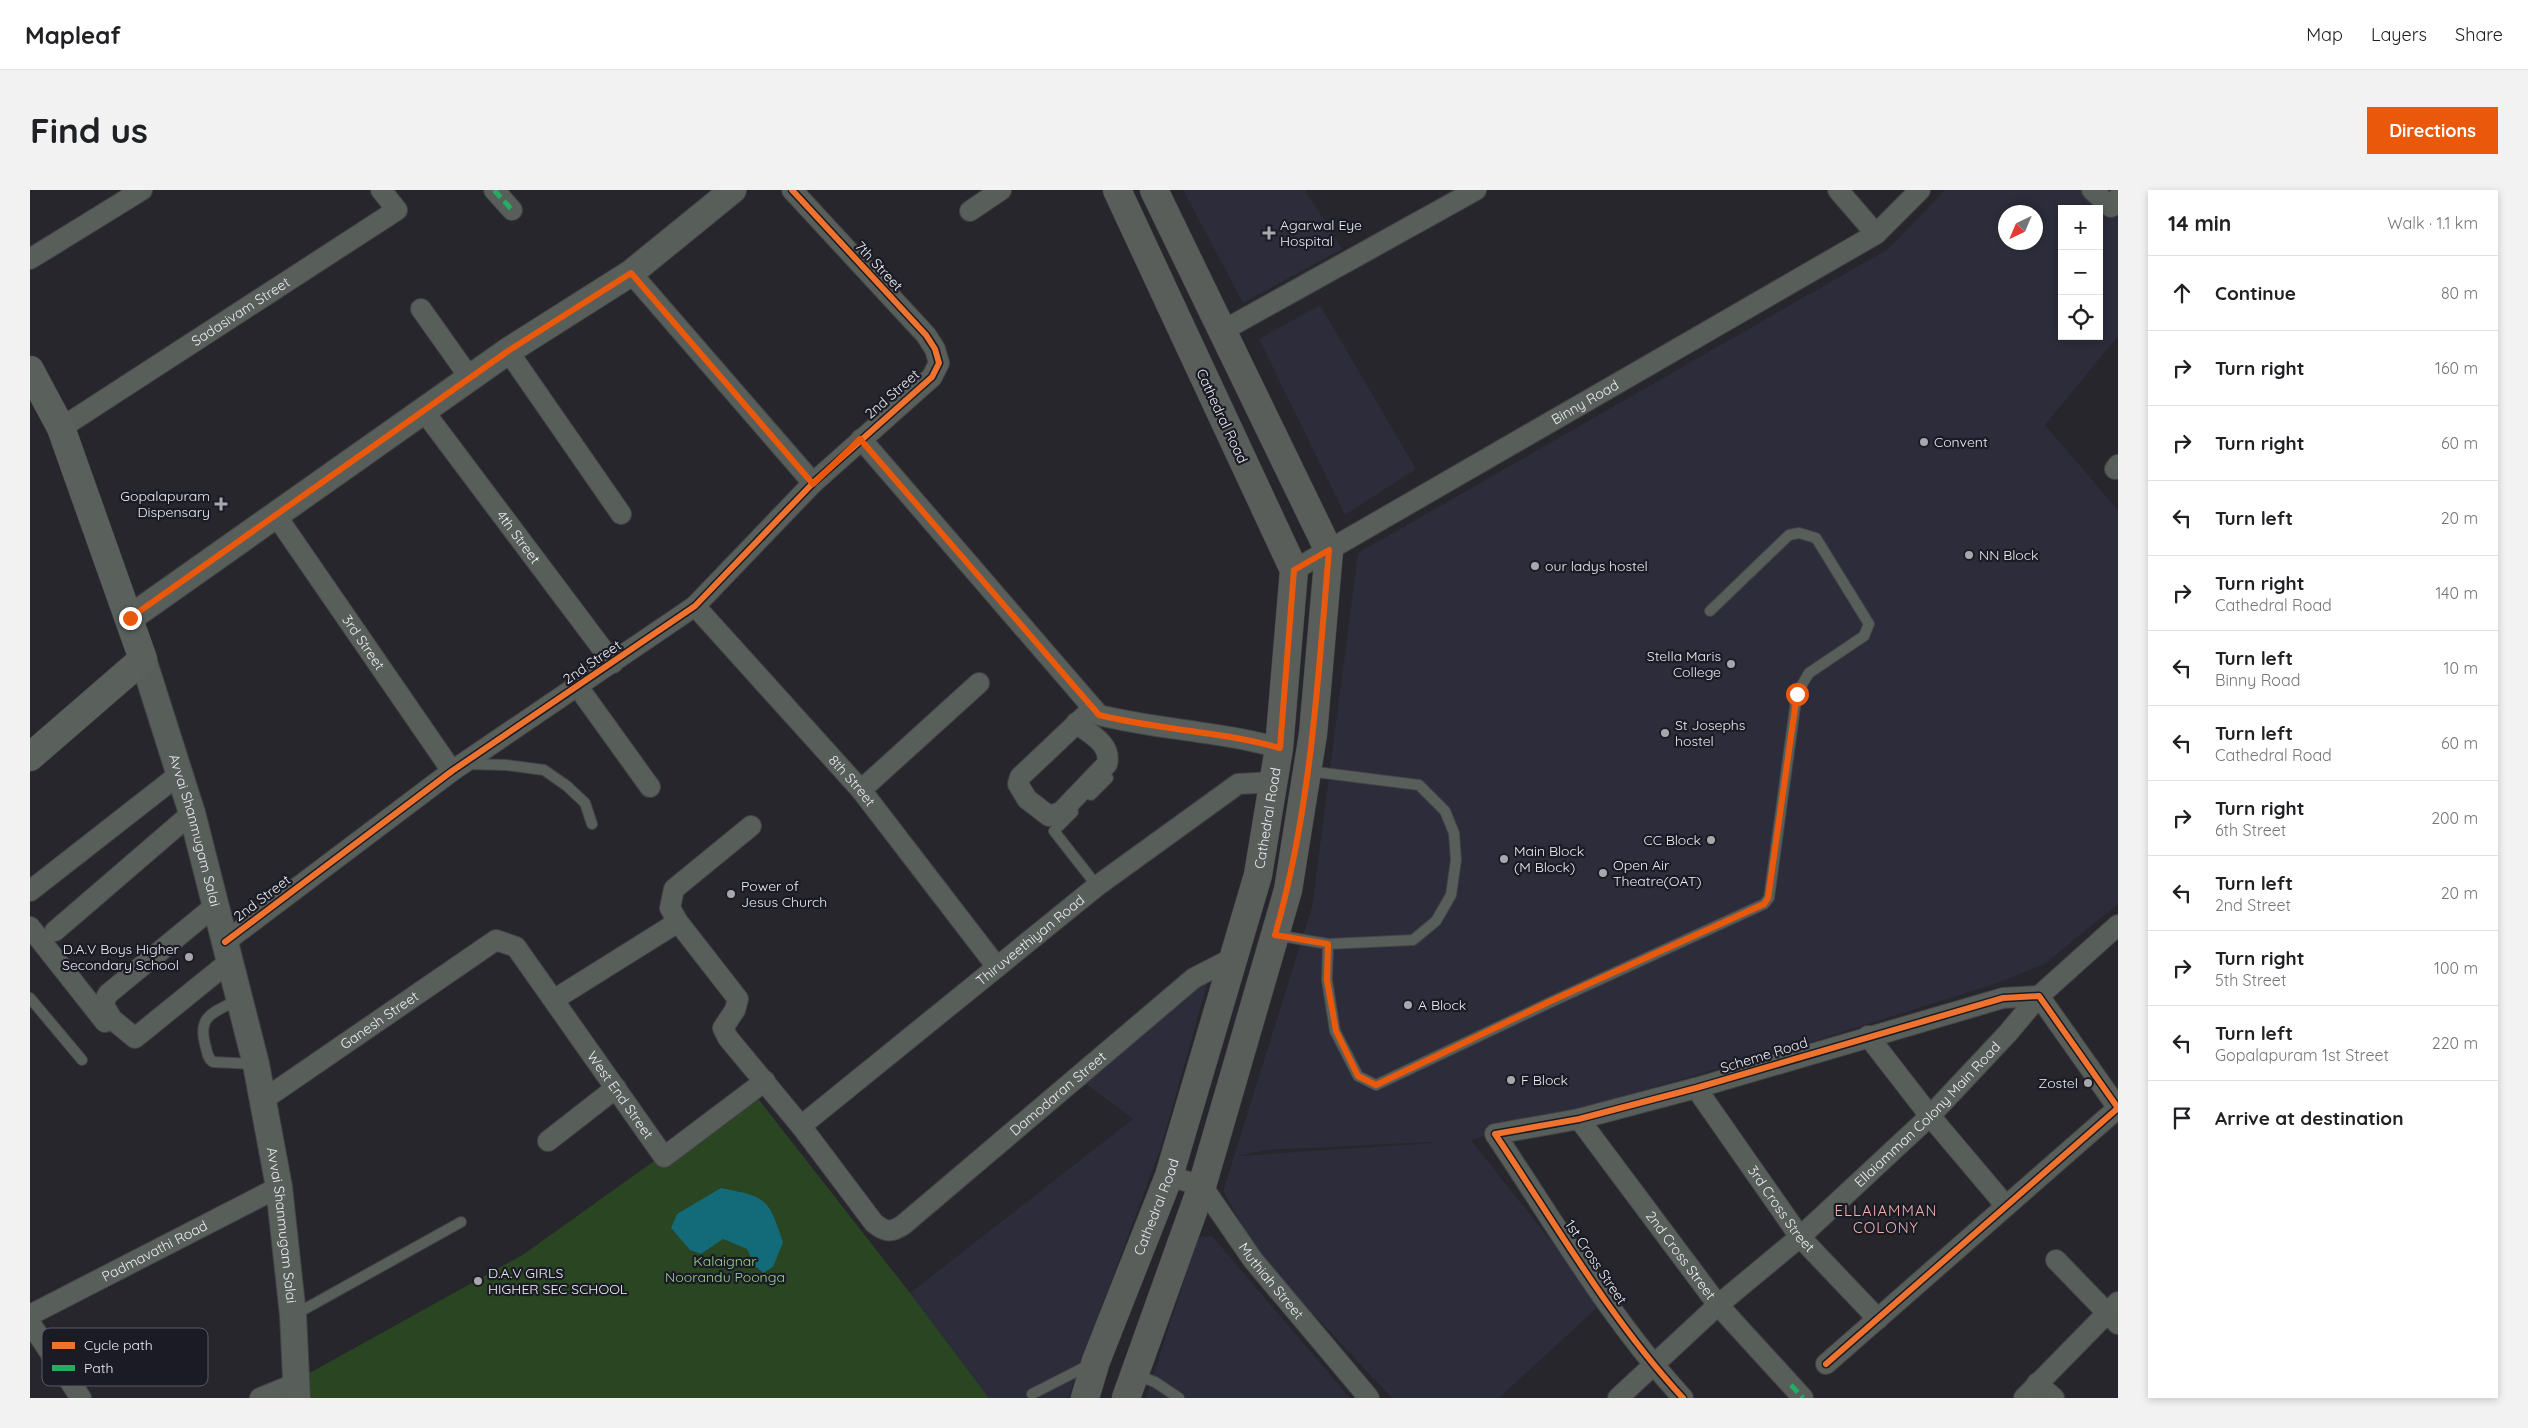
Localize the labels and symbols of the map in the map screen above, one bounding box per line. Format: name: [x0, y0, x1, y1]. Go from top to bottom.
north arrow: [1998, 205, 2043, 250]
place label: Agarwal Eye Hospital: [1280, 216, 1362, 250]
marker: Agarwal Eye Hospital: [1262, 226, 1276, 240]
street label: 7th Street: [851, 237, 907, 295]
street label: Sadasivam Street: [188, 273, 293, 350]
street label: 2nd Street: [861, 365, 923, 423]
street label: Cathedral Road: [1192, 366, 1252, 466]
street label: Binny Road: [1548, 376, 1622, 428]
place label: Convent: [1934, 433, 1988, 451]
marker: Convent: [1918, 436, 1930, 448]
place label: Gopalapuram Dispensary: [120, 487, 210, 521]
marker: Gopalapuram Dispensary: [214, 497, 228, 511]
street label: 4th Street: [493, 507, 545, 568]
place label: NN Block: [1979, 546, 2039, 564]
marker: NN Block: [1963, 549, 1975, 561]
place label: our ladys hostel: [1545, 557, 1648, 575]
marker: our ladys hostel: [1529, 560, 1541, 572]
route end: [119, 607, 142, 630]
street label: 3rd Street: [338, 611, 389, 674]
street label: 2nd Street: [559, 636, 625, 688]
place label: Stella Maris College: [1647, 647, 1721, 681]
marker: Stella Maris College: [1725, 658, 1737, 670]
route start: [1786, 683, 1809, 706]
place label: St Josephs hostel: [1675, 716, 1745, 750]
marker: St Josephs hostel: [1659, 727, 1671, 739]
street label: 8th Street: [825, 751, 879, 810]
street label: Avvai Shanmugam Salai: [165, 752, 224, 908]
street label: Cathedral Road: [1250, 766, 1285, 870]
place label: CC Block: [1644, 831, 1701, 849]
marker: CC Block: [1705, 834, 1717, 846]
place label: Main Block (M Block): [1514, 842, 1584, 876]
marker: Main Block (M Block): [1498, 853, 1510, 865]
place label: Open Air Theatre(OAT): [1613, 856, 1702, 890]
marker: Open Air Theatre(OAT): [1597, 867, 1609, 879]
street label: 2nd Street: [230, 871, 294, 925]
place label: Power of Jesus Church: [741, 877, 827, 911]
marker: Power of Jesus Church: [725, 888, 737, 900]
street label: Thiruveethiyan Road: [972, 891, 1088, 990]
place label: D.A.V Boys Higher Secondary School: [62, 940, 180, 974]
marker: D.A.V Boys Higher Secondary School: [183, 951, 195, 963]
street label: Ganesh Street: [337, 987, 422, 1053]
place label: A Block: [1418, 996, 1466, 1014]
marker: A Block: [1402, 999, 1414, 1011]
street label: Scheme Road: [1718, 1033, 1810, 1077]
street label: Ellaiamman Colony Main Road: [1850, 1038, 2004, 1191]
street label: Damodaran Street: [1006, 1047, 1110, 1139]
street label: West End Street: [583, 1048, 658, 1143]
place label: F Block: [1521, 1071, 1568, 1089]
marker: F Block: [1505, 1074, 1517, 1086]
place label: Zostel: [2038, 1074, 2078, 1092]
marker: Zostel: [2082, 1077, 2094, 1089]
street label: Avvai Shanmugam Salai: [263, 1146, 301, 1304]
street label: Cathedral Road: [1130, 1157, 1183, 1258]
street label: 3rd Cross Street: [1744, 1162, 1819, 1256]
district label: ELLAIAMMAN COLONY: [1834, 1201, 1938, 1237]
street label: 2nd Cross Street: [1642, 1207, 1720, 1303]
street label: Padmavathi Road: [99, 1216, 210, 1286]
street label: 1st Cross Street: [1561, 1216, 1631, 1308]
street label: Muthiah Street: [1235, 1239, 1308, 1323]
park label: Kalaignar Noorandu Poonga: [665, 1252, 785, 1286]
place label: D.A.V GIRLS HIGHER SEC SCHOOL: [488, 1264, 628, 1298]
marker: D.A.V GIRLS HIGHER SEC SCHOOL: [472, 1275, 484, 1287]
legend: [42, 1328, 208, 1386]
text: Cycle path: [84, 1336, 153, 1354]
text: Path: [84, 1359, 113, 1377]

